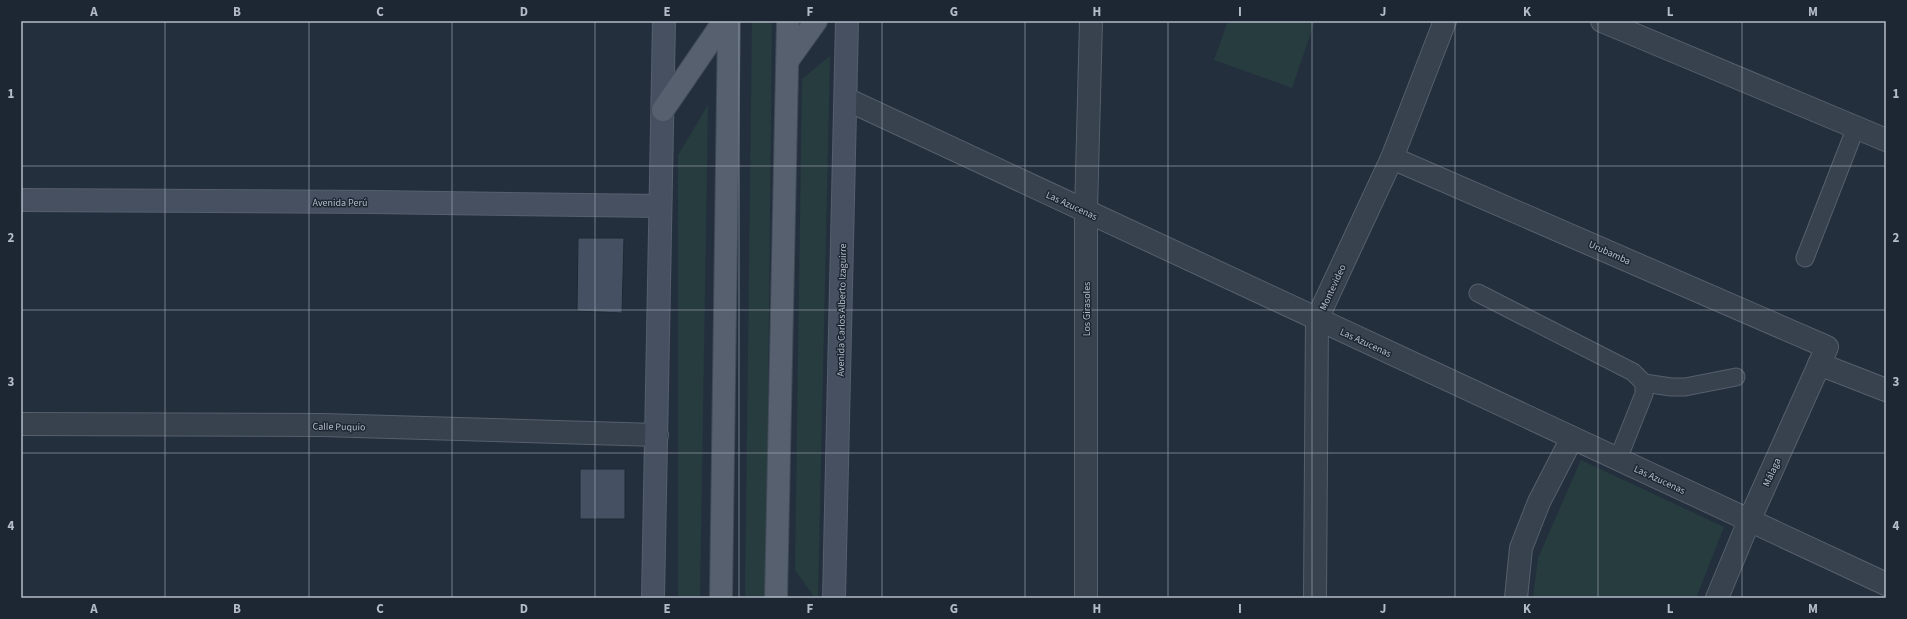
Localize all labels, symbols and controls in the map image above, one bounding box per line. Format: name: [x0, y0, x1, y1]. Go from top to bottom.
text: A: [89, 3, 98, 21]
text: B: [233, 3, 241, 21]
text: C: [376, 3, 384, 21]
text: D: [520, 3, 528, 21]
text: E: [663, 3, 671, 21]
text: F: [807, 3, 814, 21]
text: G: [950, 3, 958, 21]
text: H: [1093, 3, 1101, 21]
text: I: [1238, 3, 1242, 21]
text: J: [1380, 3, 1386, 21]
text: K: [1523, 3, 1532, 21]
text: L: [1667, 3, 1674, 21]
text: M: [1808, 3, 1818, 21]
text: 1: [8, 85, 15, 103]
text: 1: [1893, 85, 1900, 103]
street label: Las Azucenas: [1044, 188, 1100, 224]
street label: Avenida Perú: [313, 196, 367, 210]
text: 2: [8, 229, 15, 247]
text: 2: [1893, 229, 1900, 247]
street label: Urubamba: [1586, 237, 1633, 268]
street label: Avenida Carlos Alberto Izaguirre: [834, 243, 850, 377]
street label: Montevideo: [1316, 262, 1350, 313]
street label: Los Girasoles: [1080, 282, 1094, 336]
street label: Las Azucenas: [1338, 325, 1394, 361]
text: 3: [8, 373, 15, 391]
text: 3: [1893, 373, 1900, 391]
street label: Calle Puquio: [312, 420, 365, 434]
street label: Málaga: [1759, 456, 1784, 489]
street label: Las Azucenas: [1632, 462, 1688, 498]
text: 4: [8, 517, 15, 535]
text: 4: [1893, 517, 1900, 535]
text: A: [89, 600, 98, 618]
text: B: [233, 600, 241, 618]
text: C: [376, 600, 384, 618]
text: D: [520, 600, 528, 618]
text: E: [663, 600, 671, 618]
text: F: [807, 600, 814, 618]
text: G: [950, 600, 958, 618]
text: H: [1093, 600, 1101, 618]
text: I: [1238, 600, 1242, 618]
text: J: [1380, 600, 1386, 618]
text: K: [1523, 600, 1532, 618]
text: L: [1667, 600, 1674, 618]
text: M: [1808, 600, 1818, 618]

